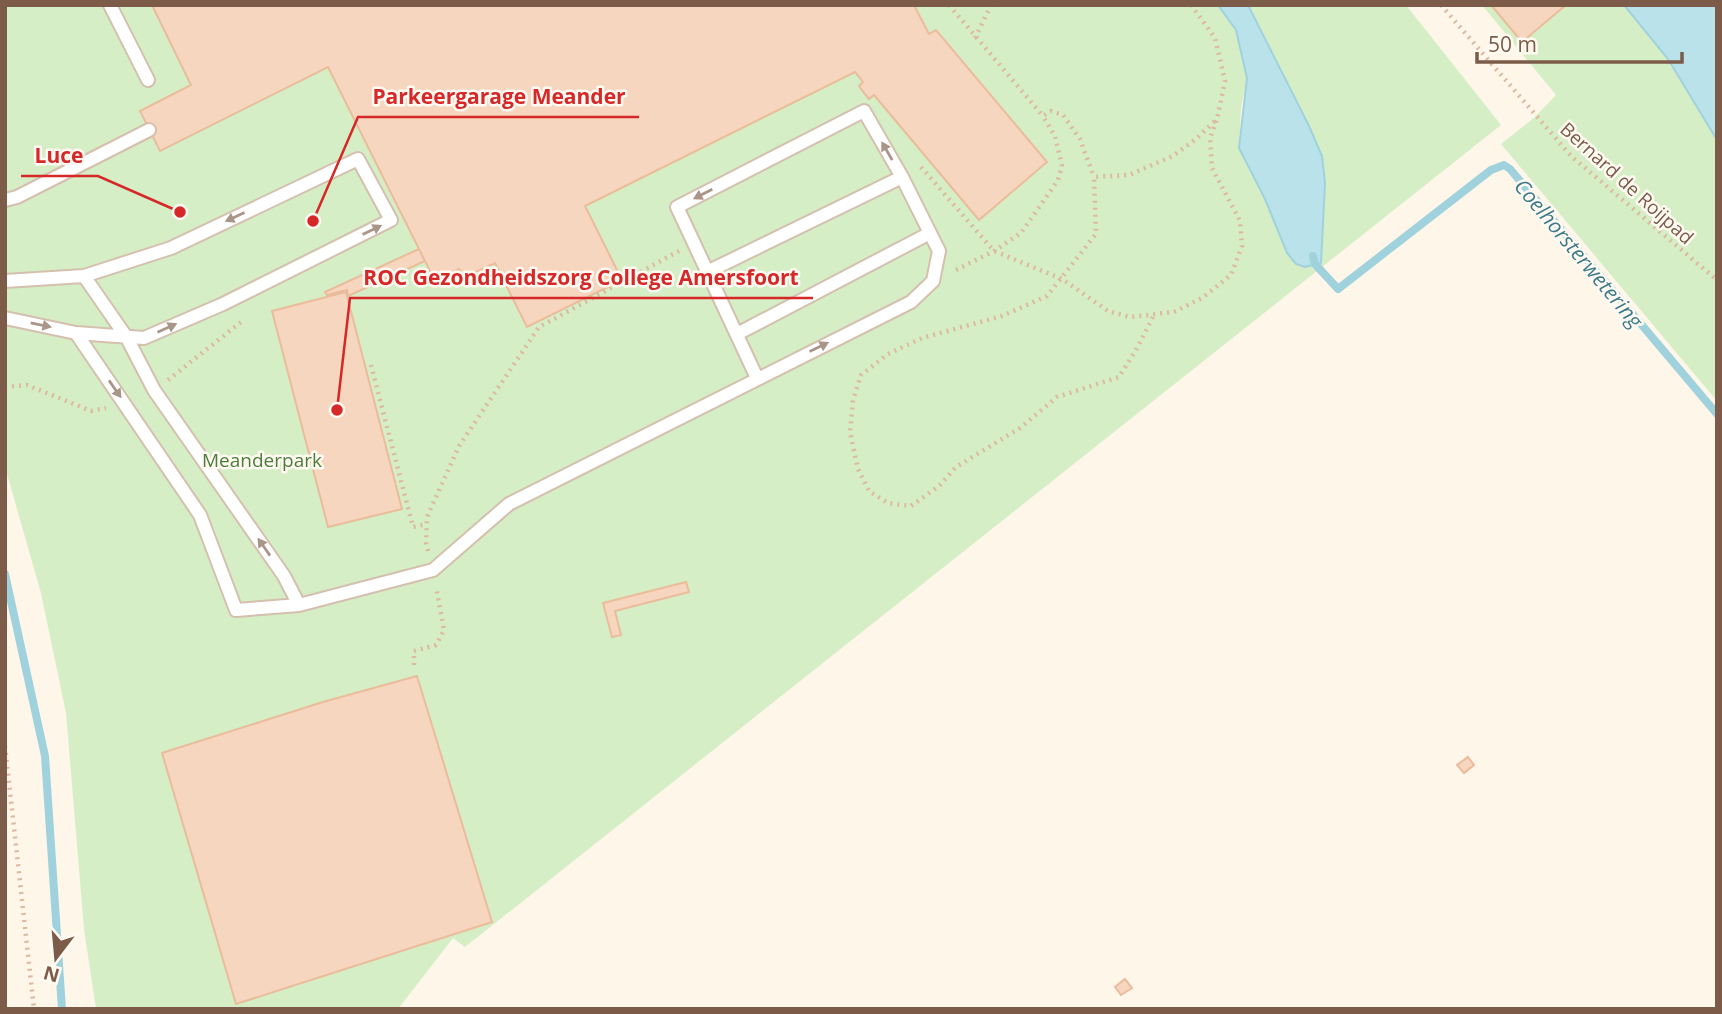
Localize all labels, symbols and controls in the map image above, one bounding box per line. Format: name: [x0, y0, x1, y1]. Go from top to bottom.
scale bar: [1477, 21, 1682, 65]
text: 50 m: [1488, 30, 1537, 58]
callout: Parkeergarage Meander: [358, 75, 639, 117]
text: Parkeergarage Meander: [372, 82, 626, 110]
street label: Bernard de Roijpad: [1555, 116, 1699, 250]
callout: Luce: [21, 134, 98, 176]
text: Luce: [35, 141, 83, 169]
one-way arrow: [881, 142, 893, 161]
water label: Coelhorsterwetering: [1508, 173, 1650, 334]
one-way arrow: [693, 188, 713, 200]
one-way arrow: [225, 212, 245, 223]
one-way arrow: [362, 224, 382, 235]
callout: ROC Gezondheidszorg College Amersfoort: [350, 256, 813, 298]
text: ROC Gezondheidszorg College Amersfoort: [363, 263, 799, 291]
one-way arrow: [30, 320, 52, 331]
one-way arrow: [157, 322, 177, 334]
one-way arrow: [809, 342, 829, 353]
one-way arrow: [108, 380, 122, 398]
park label: Meanderpark: [202, 447, 322, 473]
one-way arrow: [257, 538, 271, 556]
north arrow: [21, 923, 91, 993]
text: N: [40, 960, 62, 989]

